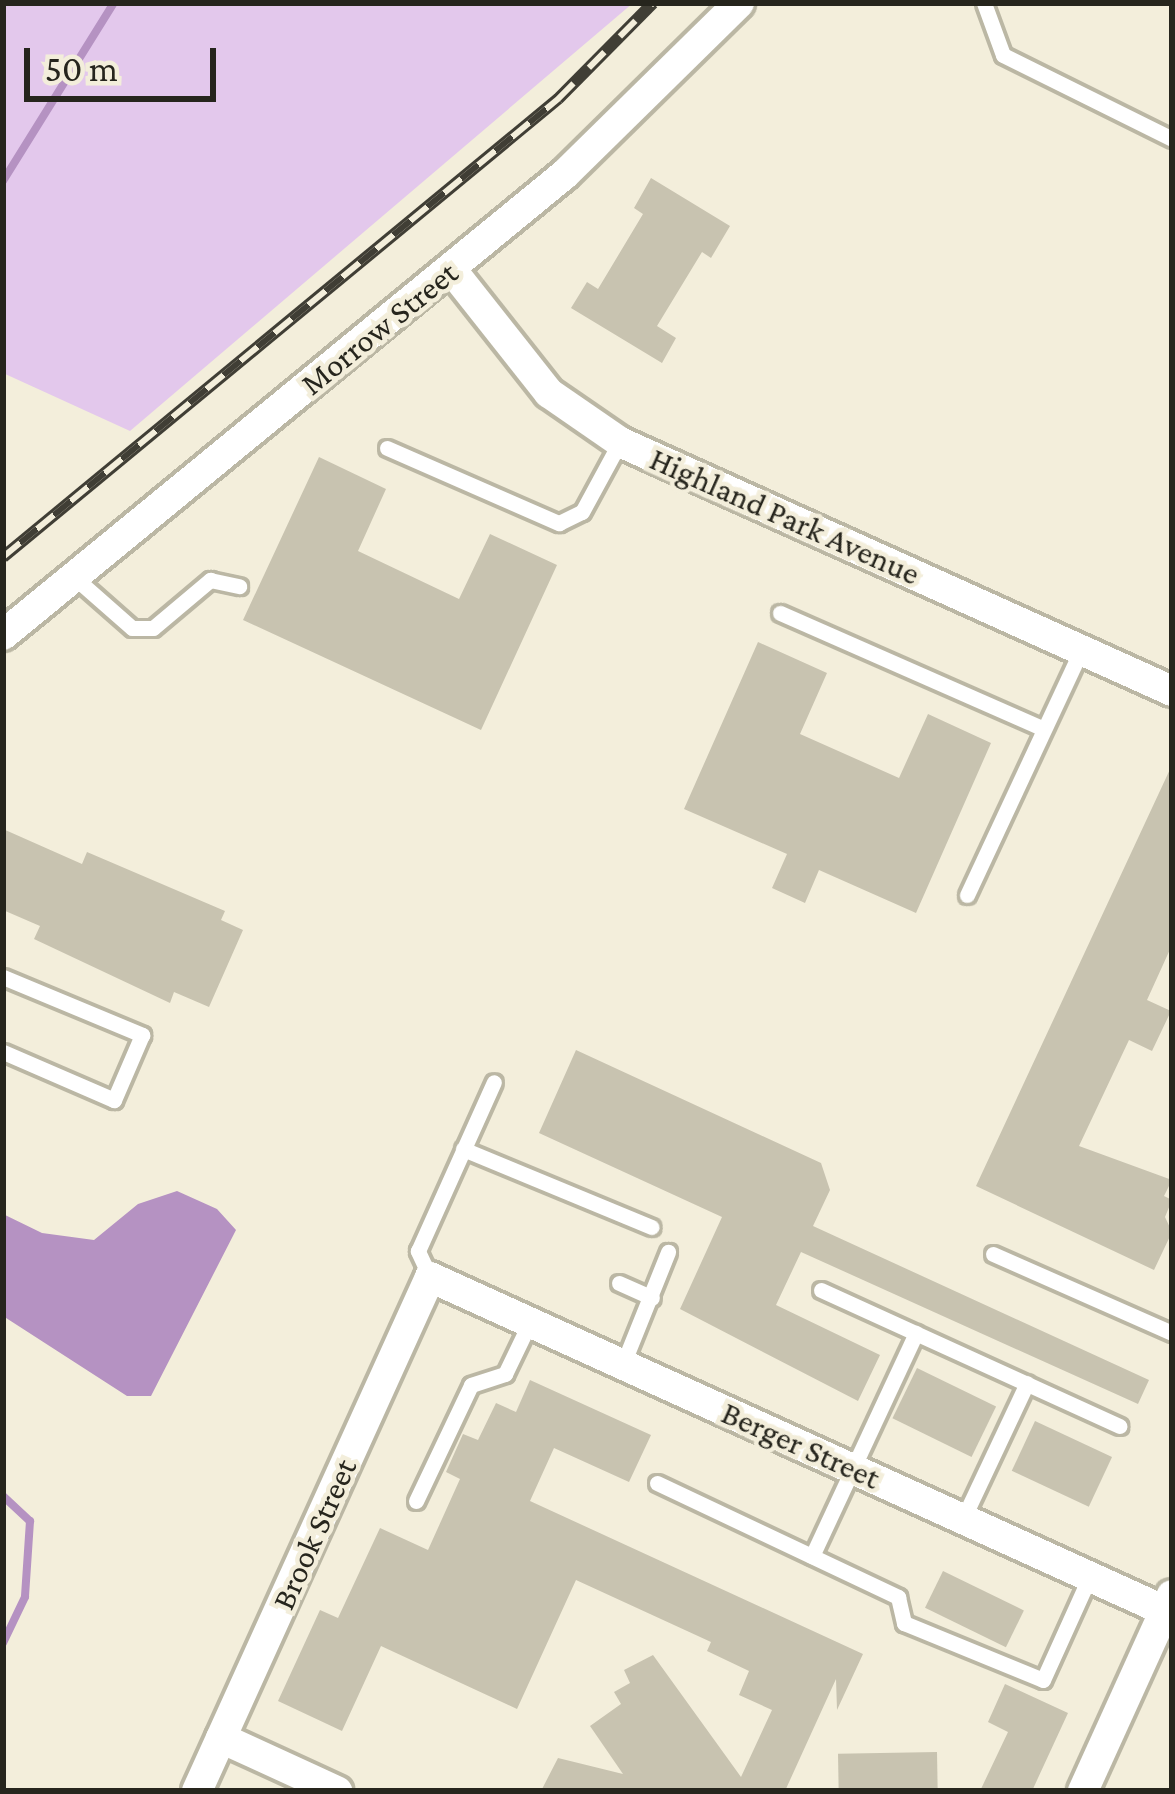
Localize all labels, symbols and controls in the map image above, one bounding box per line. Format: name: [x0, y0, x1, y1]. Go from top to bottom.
scale bar: [30, 24, 222, 98]
text: 50 m: [45, 49, 118, 89]
street label: Morrow Street: [292, 253, 466, 403]
street label: Highland Park Avenue: [644, 439, 926, 593]
street label: Berger Street: [716, 1392, 886, 1498]
street label: Brook Street: [263, 1452, 365, 1616]

